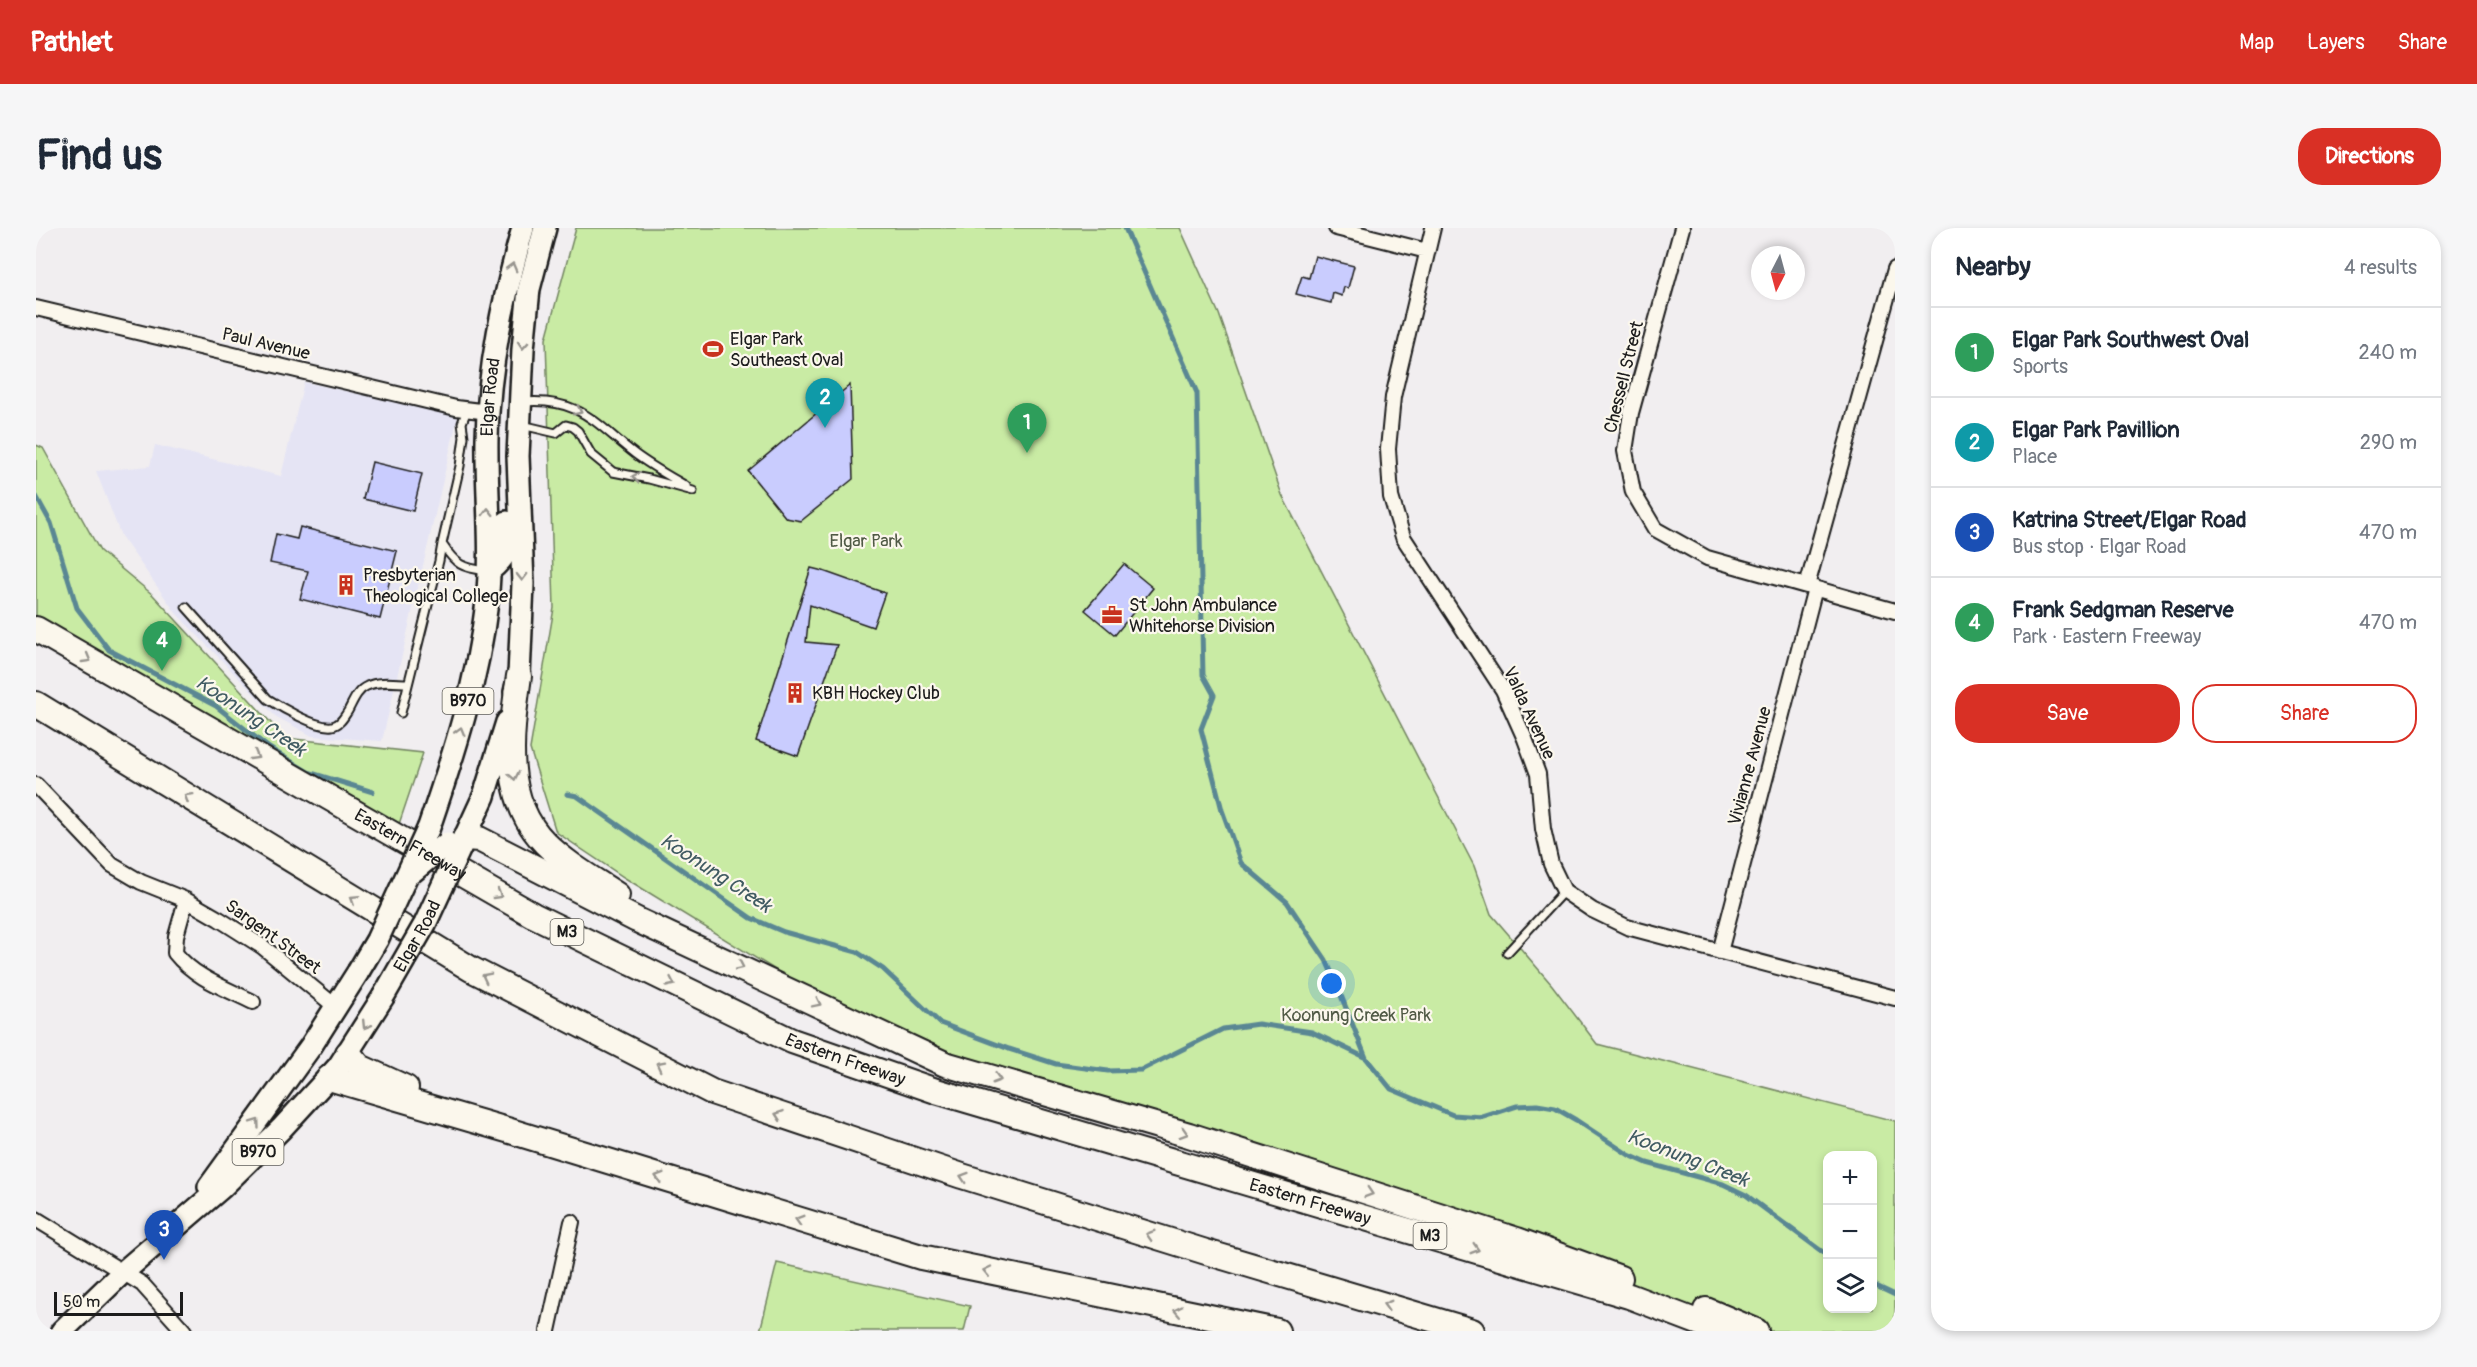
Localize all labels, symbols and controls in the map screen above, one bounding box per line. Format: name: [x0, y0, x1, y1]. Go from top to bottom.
text: Pathlet: [30, 25, 113, 60]
text: Map: [2239, 29, 2274, 56]
text: Layers: [2307, 29, 2365, 56]
text: Share: [2398, 29, 2447, 56]
button: Directions: [2298, 128, 2441, 185]
text: Find us: [36, 130, 162, 182]
north arrow: [1751, 246, 1805, 300]
text: Nearby: [1955, 251, 2031, 283]
text: 4 results: [2344, 255, 2417, 280]
one-way arrow: [505, 262, 518, 272]
street label: Chessell Street: [1599, 318, 1649, 435]
street label: Paul Avenue: [220, 323, 312, 365]
text: Elgar Park Southwest Oval: [2012, 326, 2249, 354]
place label: Elgar Park Southeast Oval: [730, 328, 844, 372]
sports icon: Elgar Park Southeast Oval: [701, 337, 725, 361]
text: 1: [1971, 340, 1978, 365]
text: 240 m: [2358, 340, 2417, 365]
one-way arrow: [517, 341, 530, 350]
text: Sports: [2012, 354, 2068, 379]
street label: Elgar Road: [476, 356, 505, 437]
pin: 2: [806, 378, 844, 428]
one-way arrow: [572, 403, 583, 415]
pin: 1: [1008, 404, 1046, 453]
text: Elgar Park Pavillion: [2012, 416, 2180, 444]
text: 2: [1969, 430, 1980, 455]
text: 290 m: [2360, 430, 2417, 455]
text: Place: [2012, 444, 2057, 469]
one-way arrow: [631, 471, 641, 484]
text: Katrina Street/Elgar Road: [2012, 506, 2246, 534]
one-way arrow: [482, 508, 494, 517]
text: 3: [1969, 520, 1980, 545]
text: 470 m: [2359, 520, 2417, 545]
park label: Elgar Park: [830, 530, 903, 553]
text: Bus stop · Elgar Road: [2012, 534, 2187, 559]
place label: Presbyterian Theological College: [363, 564, 508, 608]
one-way arrow: [516, 572, 528, 581]
building icon: Presbyterian Theological College: [334, 573, 358, 597]
place label: St John Ambulance Whitehorse Division: [1129, 594, 1277, 638]
text: Frank Sedgman Reserve: [2012, 596, 2234, 624]
office icon: St John Ambulance Whitehorse Division: [1100, 603, 1124, 627]
text: 4: [1969, 610, 1980, 635]
text: 470 m: [2359, 610, 2417, 635]
pin: 4: [142, 622, 182, 671]
text: Park · Eastern Freeway: [2012, 624, 2201, 649]
one-way arrow: [80, 652, 91, 663]
street label: Valda Avenue: [1497, 663, 1561, 763]
water label: Koonung Creek: [191, 670, 312, 763]
building icon: KBH Hockey Club: [783, 681, 807, 705]
place label: KBH Hockey Club: [812, 682, 940, 705]
button: Save: [1955, 684, 2180, 743]
button: Share: [2192, 684, 2417, 743]
road number: B970: [442, 688, 494, 714]
street label: Vivianne Avenue: [1723, 704, 1777, 828]
one-way arrow: [453, 726, 465, 737]
one-way arrow: [249, 749, 259, 761]
one-way arrow: [507, 771, 520, 781]
one-way arrow: [184, 793, 194, 805]
street label: Eastern Freeway: [350, 803, 471, 886]
water label: Koonung Creek: [656, 828, 778, 919]
one-way arrow: [492, 888, 502, 899]
street label: Sargent Street: [221, 895, 326, 980]
one-way arrow: [350, 895, 360, 907]
street label: Elgar Road: [388, 896, 446, 976]
road number: M3: [550, 919, 584, 945]
one-way arrow: [733, 959, 744, 971]
your location: [1317, 969, 1346, 998]
one-way arrow: [482, 972, 493, 984]
one-way arrow: [665, 976, 676, 988]
one-way arrow: [811, 996, 822, 1008]
park label: Koonung Creek Park: [1281, 1004, 1432, 1027]
one-way arrow: [361, 1019, 373, 1029]
street label: Eastern Freeway: [781, 1028, 909, 1091]
one-way arrow: [655, 1061, 666, 1073]
one-way arrow: [991, 1071, 1001, 1084]
one-way arrow: [774, 1109, 785, 1122]
one-way arrow: [248, 1119, 259, 1130]
water label: Koonung Creek: [1624, 1123, 1754, 1193]
one-way arrow: [1178, 1126, 1189, 1138]
road number: B970: [232, 1139, 284, 1165]
map controls: [1823, 1151, 1877, 1313]
button: +: [1823, 1151, 1877, 1205]
one-way arrow: [959, 1171, 970, 1184]
one-way arrow: [654, 1172, 665, 1185]
street label: Eastern Freeway: [1247, 1173, 1374, 1231]
one-way arrow: [1363, 1185, 1374, 1198]
button: −: [1823, 1205, 1877, 1259]
pin: 3: [144, 1210, 184, 1260]
one-way arrow: [794, 1215, 805, 1228]
road number: M3: [1414, 1223, 1446, 1249]
one-way arrow: [1145, 1230, 1156, 1242]
one-way arrow: [1469, 1242, 1480, 1254]
button: layers: [1823, 1259, 1877, 1313]
one-way arrow: [983, 1265, 993, 1278]
scale bar: [54, 1289, 183, 1316]
text: 50 m: [63, 1292, 100, 1312]
one-way arrow: [1382, 1300, 1392, 1312]
one-way arrow: [1173, 1305, 1183, 1318]

